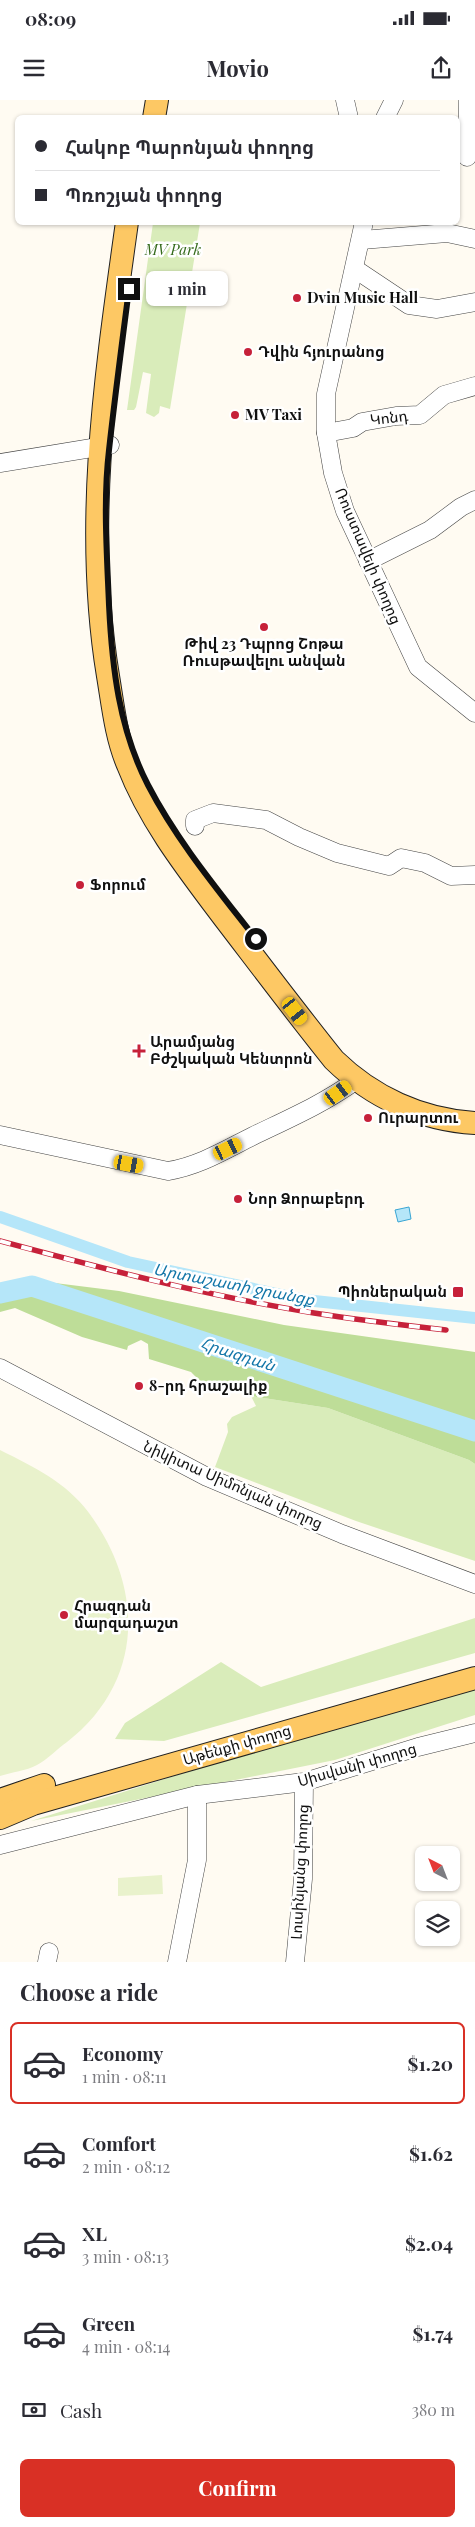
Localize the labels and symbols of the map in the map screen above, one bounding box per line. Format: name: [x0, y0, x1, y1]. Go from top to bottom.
park label: MV Park: [144, 239, 201, 259]
callout: 1 min: [146, 272, 229, 306]
route end: [118, 278, 140, 300]
place label: Dvin Music Hall: [307, 287, 418, 307]
marker: Dvin Music Hall: [291, 292, 303, 304]
place label: Դվին հյուրանոց: [258, 341, 384, 361]
marker: Դվին հյուրանոց: [242, 346, 254, 358]
place label: MV Taxi: [245, 404, 302, 424]
street label: Կոնդ: [369, 405, 409, 429]
marker: MV Taxi: [229, 409, 241, 421]
street label: Ռուստավելի փողոց: [331, 484, 407, 627]
marker: Թիվ 23 Դպրոց Շոթա Ռուսթավելու անվան: [258, 621, 270, 633]
place label: Թիվ 23 Դպրոց Շոթա Ռուսթավելու անվան: [183, 633, 345, 670]
place label: Ֆորում: [90, 874, 146, 894]
marker: Ֆորում: [74, 879, 86, 891]
route start: [245, 928, 267, 950]
car: [279, 995, 310, 1027]
place label: Արամյանց Բժշկական Կենտրոն: [150, 1031, 313, 1068]
marker: Արամյանց Բժշկական Կենտրոն: [132, 1044, 146, 1058]
car: [321, 1078, 354, 1108]
place label: Ուրարտու: [378, 1107, 459, 1127]
marker: Ուրարտու: [362, 1112, 374, 1124]
car: [211, 1136, 244, 1162]
car: [112, 1154, 145, 1174]
place label: Նոր Ձորաբերդ: [248, 1188, 365, 1208]
marker: Նոր Ձորաբերդ: [232, 1193, 244, 1205]
water label: Արտաշատի ջրանցք: [152, 1258, 318, 1310]
place label: Պիոներական: [338, 1281, 447, 1301]
marker: Պիոներական: [451, 1285, 465, 1299]
water label: Հրազդան: [198, 1332, 279, 1376]
place label: 8-րդ հրաշալիք: [149, 1375, 267, 1395]
marker: 8-րդ հրաշալիք: [133, 1380, 145, 1392]
street label: Նիկիտա Սիմոնյան փողոց: [140, 1435, 326, 1533]
place label: Հրազդան մարզադաշտ: [74, 1595, 178, 1632]
marker: Հրազդան մարզադաշտ: [58, 1609, 70, 1621]
street label: Աթենքի փողոց: [180, 1719, 293, 1769]
street label: Սիսվանի փողոց: [295, 1738, 418, 1791]
street label: Լուսինյանց փողոց: [285, 1804, 313, 1940]
north arrow: [415, 1846, 460, 1891]

